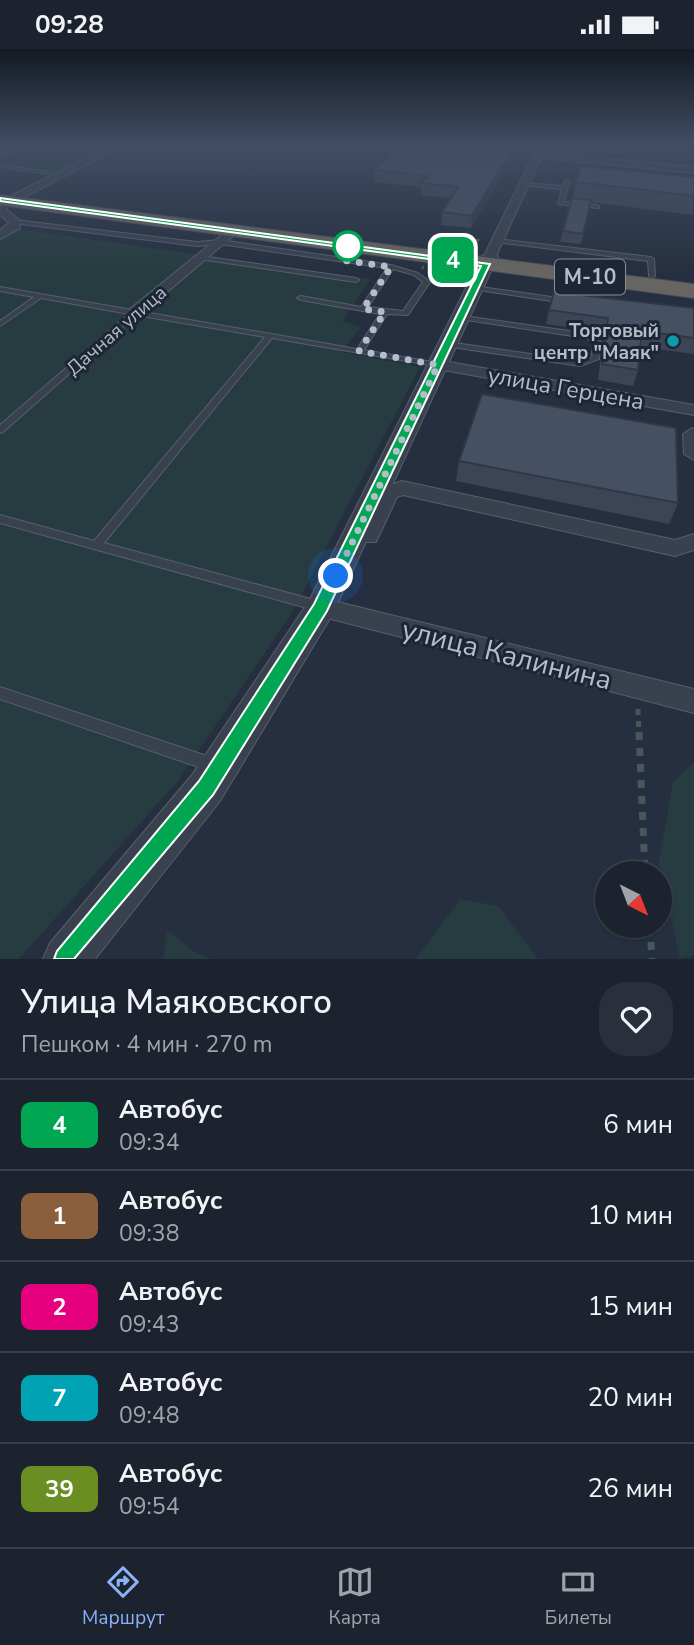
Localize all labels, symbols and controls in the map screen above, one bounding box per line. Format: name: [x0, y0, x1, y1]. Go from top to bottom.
text: 09:28: [35, 7, 104, 42]
unlabelled marker: [333, 231, 363, 261]
line badge: 4: [430, 237, 476, 283]
text: 4: [446, 244, 460, 276]
road number: М-10: [555, 259, 625, 295]
street label: Дачная улица: [61, 280, 172, 382]
place label: Торговый центр "Маяк": [534, 318, 659, 366]
marker: Торговый центр "Маяк": [665, 333, 681, 349]
street label: улица Герцена: [485, 360, 646, 417]
your location: [318, 558, 353, 593]
street label: улица Калинина: [398, 611, 616, 699]
north arrow: [595, 861, 672, 938]
map controls: [595, 861, 672, 938]
text: Улица Маяковского: [21, 980, 332, 1025]
button: heart: [599, 982, 673, 1056]
text: Пешком · 4 мин · 270 m: [21, 1029, 272, 1060]
text: Автобус: [119, 1092, 222, 1127]
text: 6 мин: [603, 1107, 673, 1142]
text: 4: [52, 1109, 67, 1141]
text: 09:34: [119, 1127, 179, 1158]
text: Автобус: [119, 1183, 222, 1218]
text: 10 мин: [588, 1198, 673, 1233]
text: 1: [52, 1200, 67, 1232]
text: 09:38: [119, 1218, 179, 1249]
text: Автобус: [119, 1274, 222, 1309]
text: 15 мин: [588, 1289, 673, 1324]
text: 2: [52, 1291, 67, 1323]
text: 09:43: [119, 1309, 179, 1340]
text: Автобус: [119, 1365, 222, 1400]
text: 20 мин: [588, 1380, 673, 1415]
text: 7: [52, 1382, 67, 1414]
text: 09:48: [119, 1400, 179, 1431]
text: Автобус: [119, 1456, 222, 1491]
text: 26 мин: [588, 1471, 673, 1506]
text: 39: [45, 1473, 74, 1505]
text: 09:54: [119, 1491, 179, 1522]
tab: Маршрут: [82, 1563, 165, 1631]
tab: Карта: [329, 1563, 381, 1631]
tab: Билеты: [545, 1563, 612, 1631]

